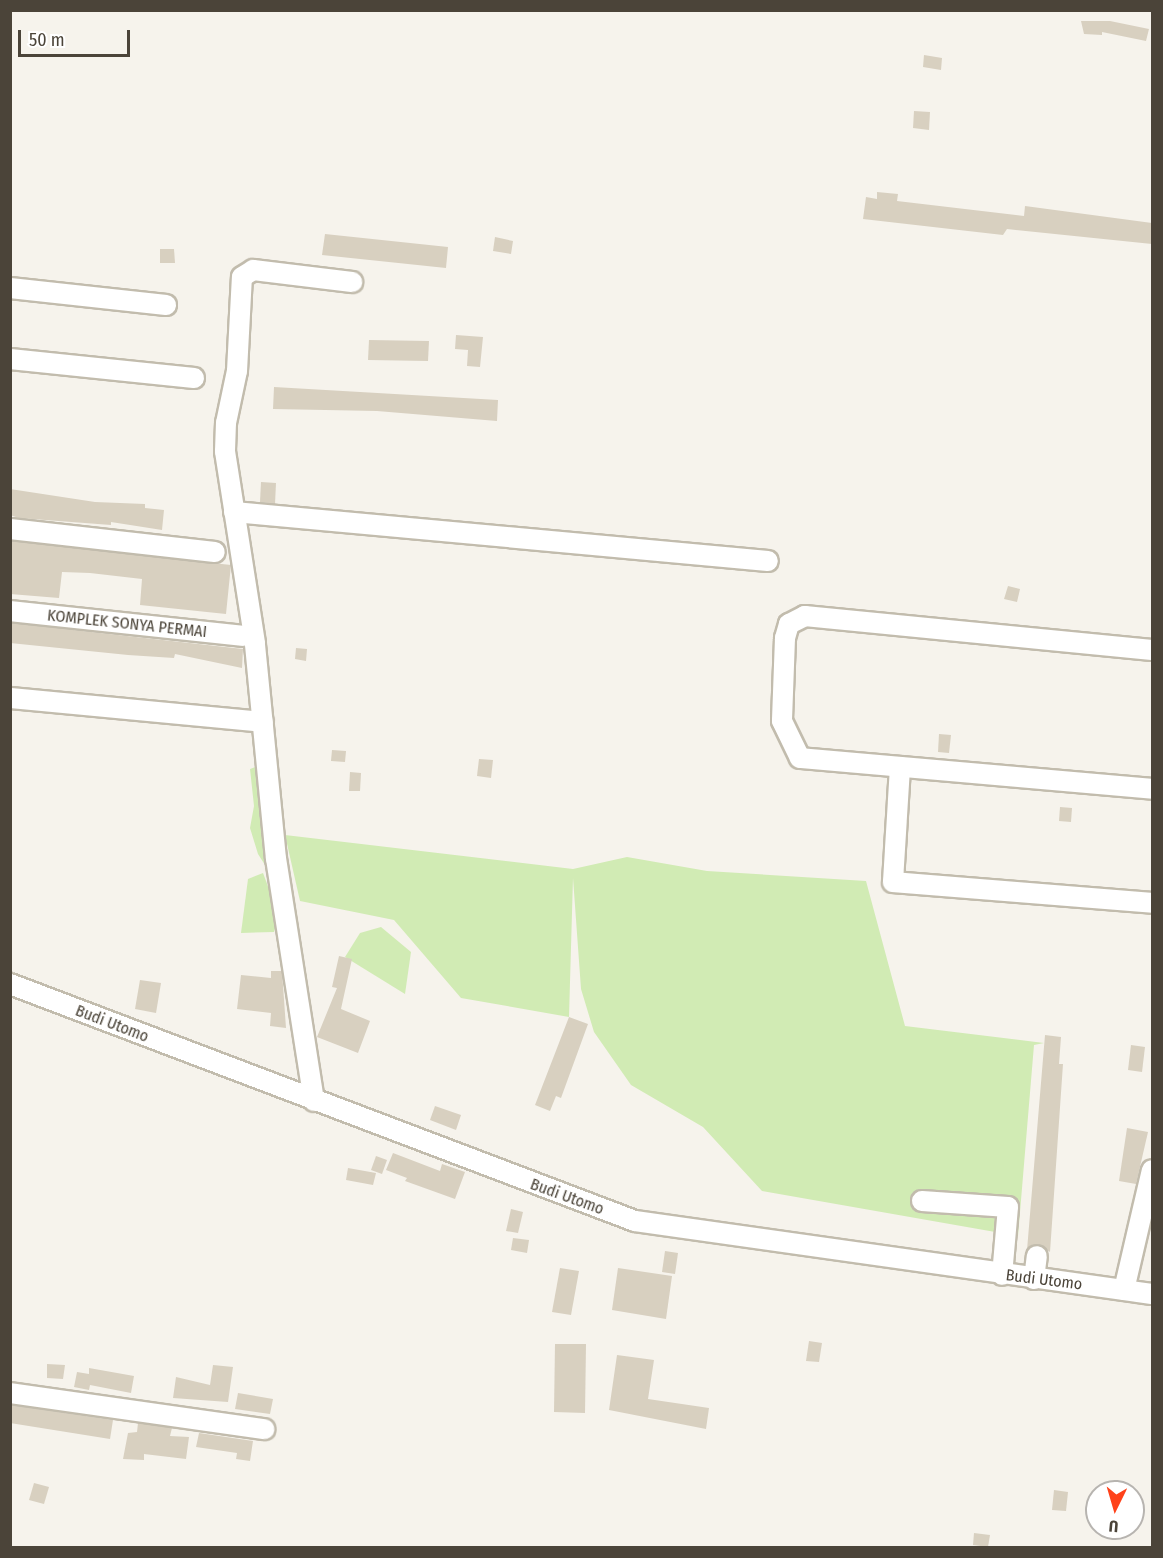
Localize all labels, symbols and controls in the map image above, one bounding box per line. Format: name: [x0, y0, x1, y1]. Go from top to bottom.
scale bar: [21, 18, 134, 56]
text: 50 m: [29, 29, 65, 51]
street label: KOMPLEK SONYA PERMAI: [46, 606, 208, 642]
street label: Budi Utomo: [73, 1001, 151, 1047]
street label: Budi Utomo: [528, 1175, 606, 1219]
street label: Budi Utomo: [1005, 1266, 1083, 1294]
north arrow: [1085, 1480, 1145, 1540]
text: U: [1108, 1517, 1119, 1536]

